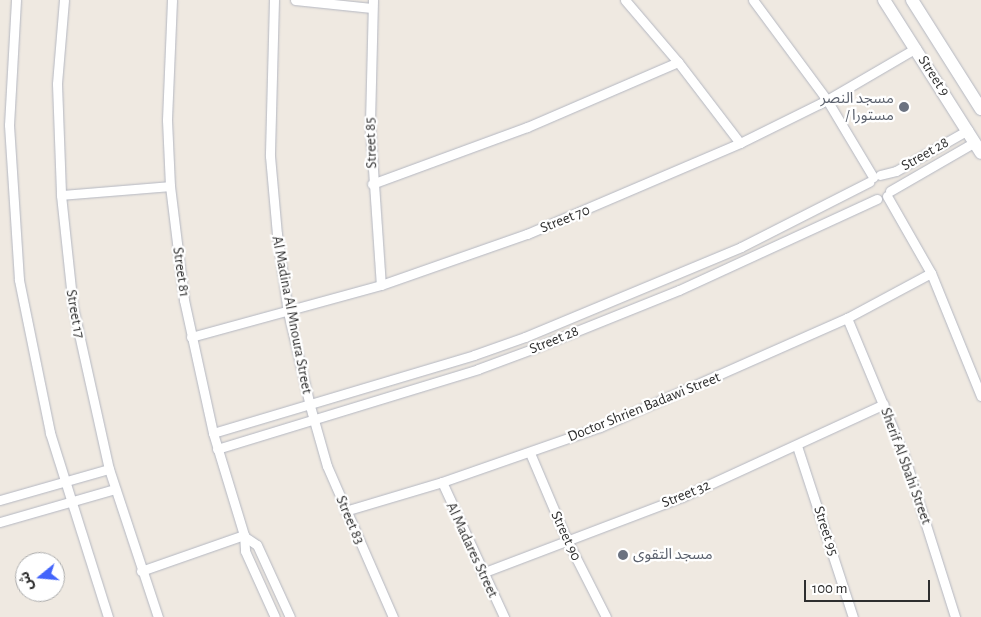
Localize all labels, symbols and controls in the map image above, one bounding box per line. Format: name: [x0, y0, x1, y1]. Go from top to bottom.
street label: Street 9: [914, 52, 954, 100]
place label: مسجد النصر / مستورا: [821, 89, 894, 124]
marker: مسجد النصر / مستورا: [898, 101, 910, 113]
street label: Street 85: [361, 117, 381, 169]
street label: Street 28: [898, 133, 952, 175]
street label: Street 70: [538, 201, 592, 237]
street label: Al Madina Al Mnoura Street: [268, 234, 316, 396]
street label: Street 81: [169, 246, 193, 298]
street label: Street 17: [62, 288, 88, 340]
street label: Street 28: [527, 322, 581, 358]
street label: Doctor Shrien Badawi Street: [565, 368, 723, 446]
street label: Sherif Al Sbahi Street: [877, 405, 935, 527]
street label: Street 32: [659, 476, 713, 512]
street label: Street 83: [332, 493, 368, 547]
street label: Al Madares Street: [442, 499, 502, 601]
street label: Street 95: [810, 504, 842, 558]
street label: Street 90: [547, 508, 585, 564]
place label: مسجد التقوى: [633, 546, 713, 564]
marker: مسجد التقوى: [617, 549, 629, 561]
north arrow: [15, 552, 65, 602]
text: ش: [17, 570, 36, 592]
scale bar: [806, 570, 932, 602]
text: 100 m: [812, 581, 847, 596]

